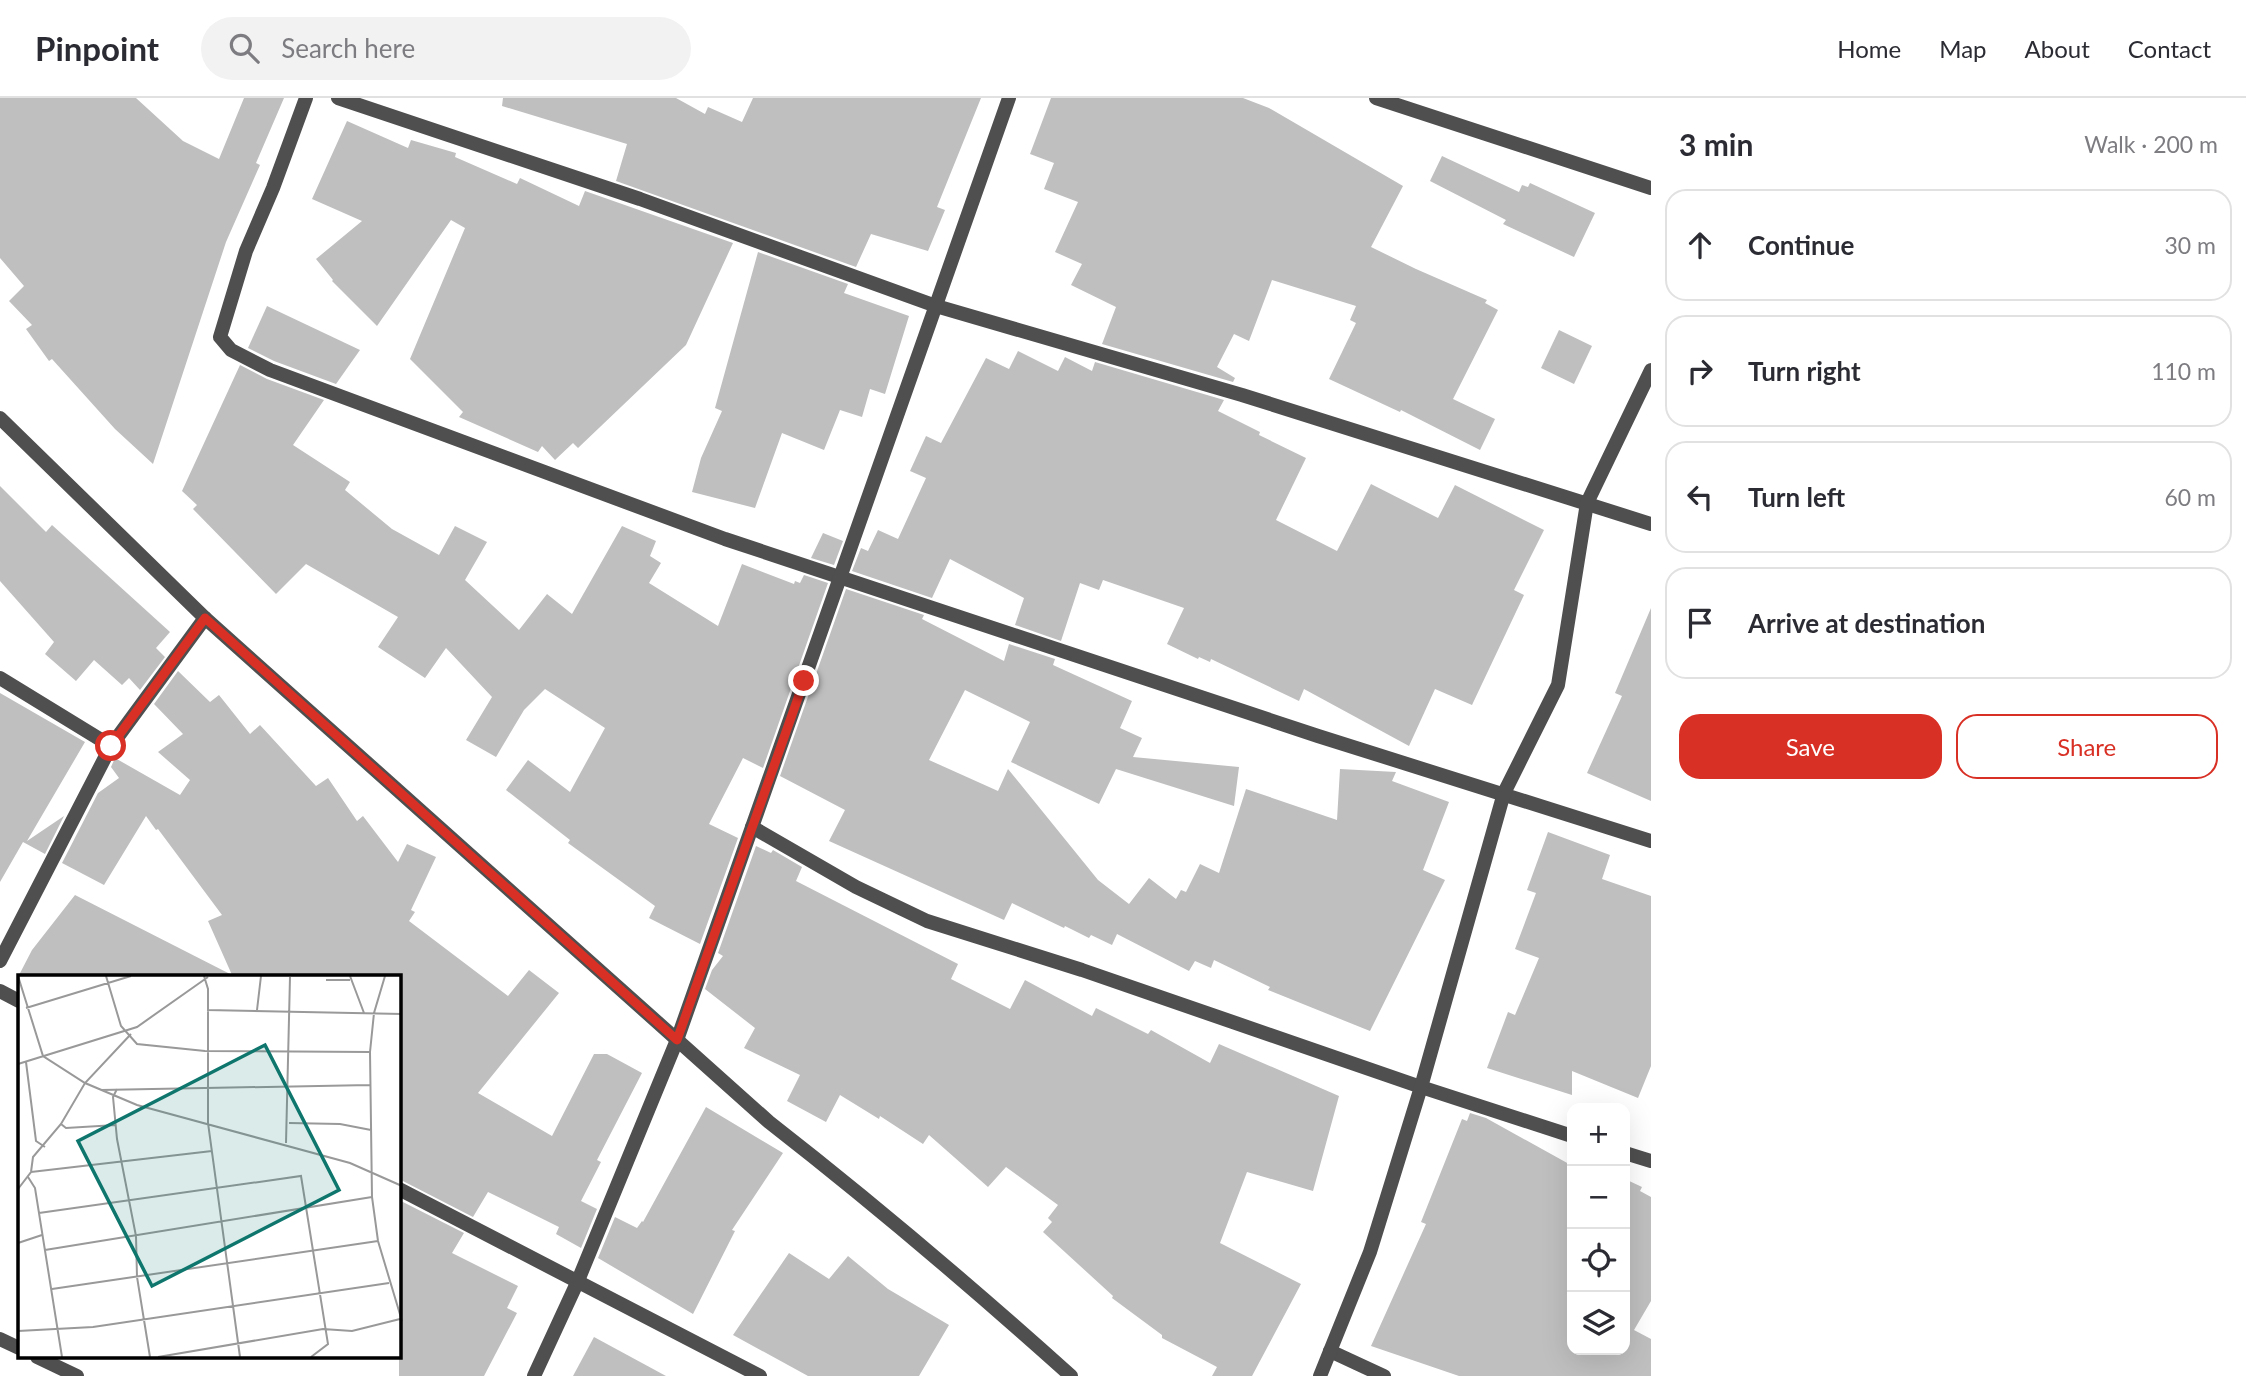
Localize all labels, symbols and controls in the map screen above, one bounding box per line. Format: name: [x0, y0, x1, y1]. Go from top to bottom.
search box: [201, 17, 691, 80]
text: Pinpoint: [35, 28, 159, 68]
icon: search: [225, 29, 263, 67]
text: Search here: [281, 32, 415, 64]
text: Home: [1837, 34, 1901, 63]
text: Map: [1939, 34, 1987, 63]
text: About: [2025, 34, 2090, 63]
text: Contact: [2128, 34, 2211, 63]
text: 3 min: [1679, 126, 1753, 162]
text: Walk · 200 m: [2084, 130, 2218, 158]
icon: ahead: [1681, 226, 1719, 264]
text: Continue: [1748, 229, 1854, 261]
text: 30 m: [2165, 231, 2216, 259]
icon: right: [1681, 352, 1719, 390]
text: Turn right: [1748, 355, 1861, 387]
text: 110 m: [2151, 357, 2216, 385]
icon: left: [1681, 478, 1719, 516]
text: Turn left: [1748, 481, 1845, 513]
text: 60 m: [2165, 483, 2216, 511]
icon: arrive: [1681, 604, 1719, 642]
text: Arrive at destination: [1748, 607, 1985, 639]
route end: [788, 665, 819, 696]
button: Save: [1679, 714, 1942, 779]
button: Share: [1956, 714, 2218, 779]
route start: [95, 730, 126, 761]
inset map: [18, 975, 401, 1358]
map controls: [1567, 1103, 1630, 1355]
button: +: [1567, 1103, 1630, 1166]
button: −: [1567, 1166, 1630, 1229]
button: locate: [1567, 1229, 1630, 1292]
button: layers: [1567, 1292, 1630, 1355]

